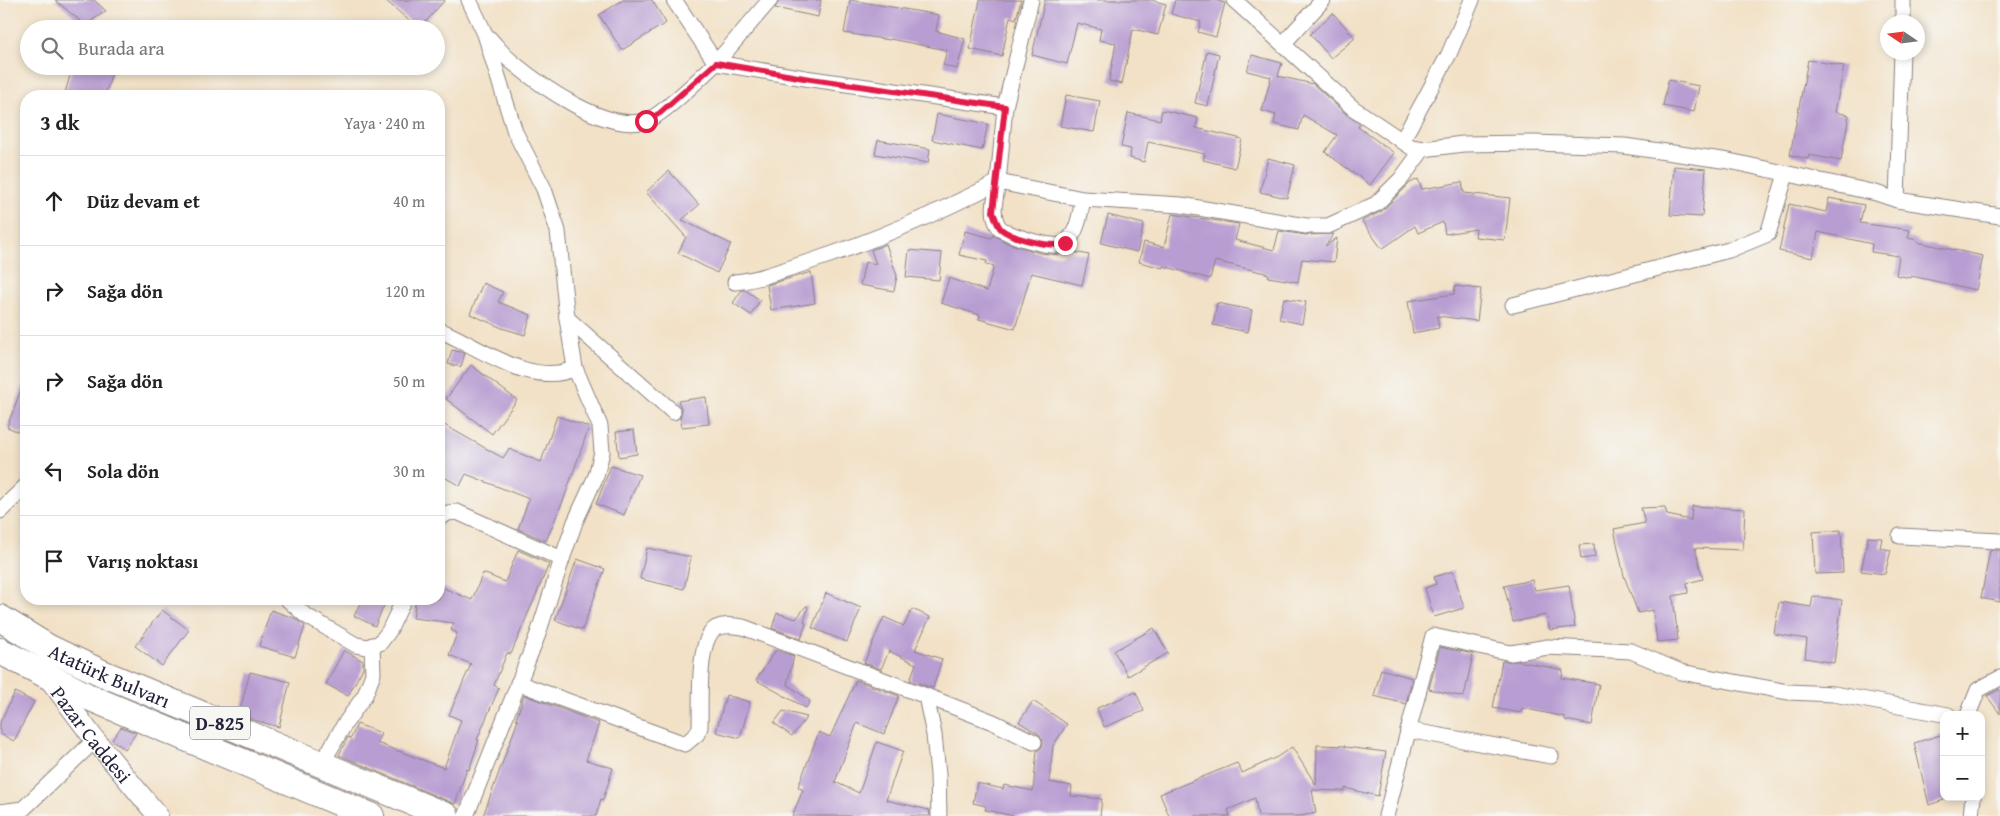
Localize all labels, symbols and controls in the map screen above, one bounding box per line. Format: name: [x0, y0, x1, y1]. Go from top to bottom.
north arrow: [1880, 15, 1925, 60]
search box: [20, 20, 445, 75]
icon: search: [38, 34, 66, 62]
text: Burada ara: [78, 34, 165, 62]
text: 3 dk: [40, 107, 80, 138]
route start: [635, 110, 658, 133]
text: Yaya · 240 m: [344, 111, 425, 135]
icon: ahead: [40, 187, 68, 215]
text: Düz devam et: [87, 187, 200, 215]
text: 40 m: [393, 189, 425, 213]
route end: [1054, 232, 1077, 255]
icon: right: [40, 277, 68, 305]
text: Sağa dön: [87, 277, 163, 305]
text: 120 m: [385, 279, 425, 303]
icon: right: [40, 367, 68, 395]
text: Sağa dön: [87, 367, 163, 395]
text: 50 m: [393, 369, 425, 393]
icon: left: [40, 457, 68, 485]
text: Sola dön: [87, 457, 159, 485]
text: 30 m: [393, 459, 425, 483]
icon: arrive: [40, 547, 68, 575]
text: Varış noktası: [87, 547, 198, 575]
street label: Atatürk Bulvarı: [44, 636, 175, 715]
street label: Pazar Caddesi: [45, 680, 139, 789]
road number: D-825: [190, 706, 250, 740]
map controls: [1940, 711, 1985, 801]
button: +: [1940, 711, 1985, 756]
button: −: [1940, 756, 1985, 801]

